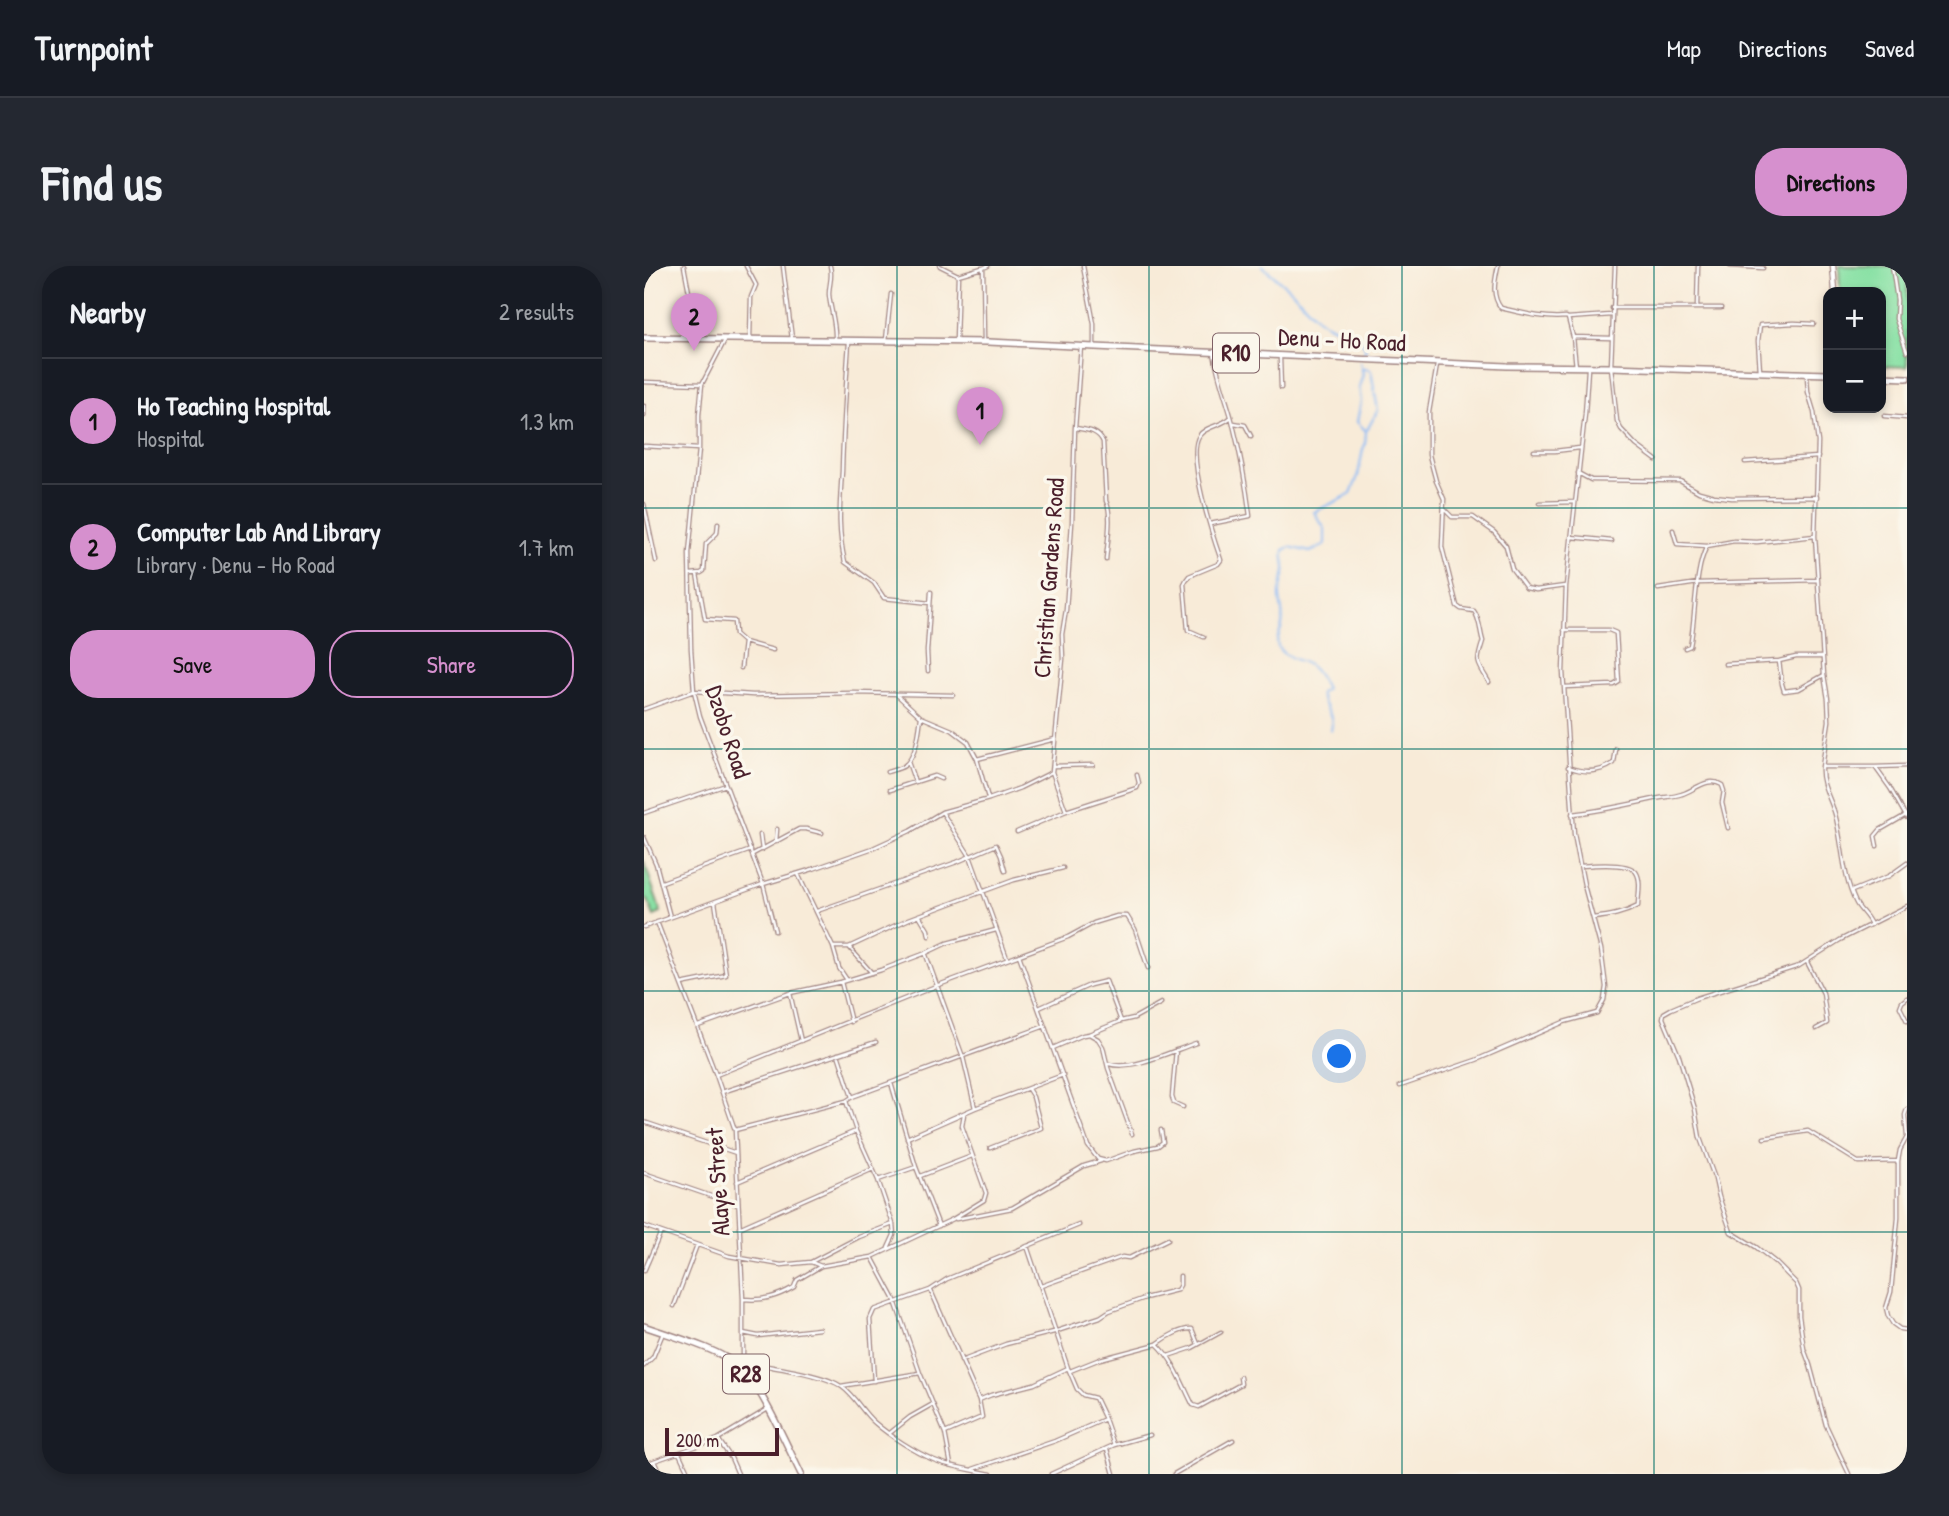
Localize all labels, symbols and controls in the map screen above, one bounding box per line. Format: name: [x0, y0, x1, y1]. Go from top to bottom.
text: Turnpoint: [35, 26, 152, 70]
text: Map: [1667, 32, 1701, 64]
text: Directions: [1739, 32, 1827, 64]
text: Saved: [1865, 32, 1914, 64]
button: Directions: [1755, 148, 1907, 216]
text: Find us: [42, 149, 162, 215]
map controls: [1823, 287, 1886, 413]
button: +: [1823, 287, 1886, 350]
text: Nearby: [70, 292, 146, 332]
pin: 2: [671, 293, 717, 351]
text: 2 results: [499, 296, 574, 327]
street label: Denu - Ho Road: [1277, 320, 1407, 358]
road number: R10: [1213, 334, 1259, 372]
button: −: [1823, 350, 1886, 413]
pin: 1: [957, 387, 1003, 445]
text: Ho Teaching Hospital: [137, 388, 330, 423]
text: 1: [89, 406, 97, 437]
text: 1.3 km: [520, 406, 574, 437]
text: Hospital: [137, 423, 204, 454]
street label: Christian Gardens Road: [1025, 477, 1071, 679]
text: Computer Lab And Library: [137, 514, 381, 549]
text: 2: [88, 532, 98, 563]
text: 1.7 km: [519, 532, 574, 563]
text: Library · Denu - Ho Road: [137, 549, 334, 580]
button: Save: [70, 630, 315, 698]
button: Share: [329, 630, 574, 698]
street label: Dzobo Road: [699, 681, 759, 782]
your location: [1322, 1039, 1356, 1073]
street label: Alaye Street: [697, 1126, 737, 1237]
road number: R28: [723, 1354, 769, 1394]
scale bar: [665, 1425, 779, 1457]
text: 200 m: [676, 1427, 719, 1453]

